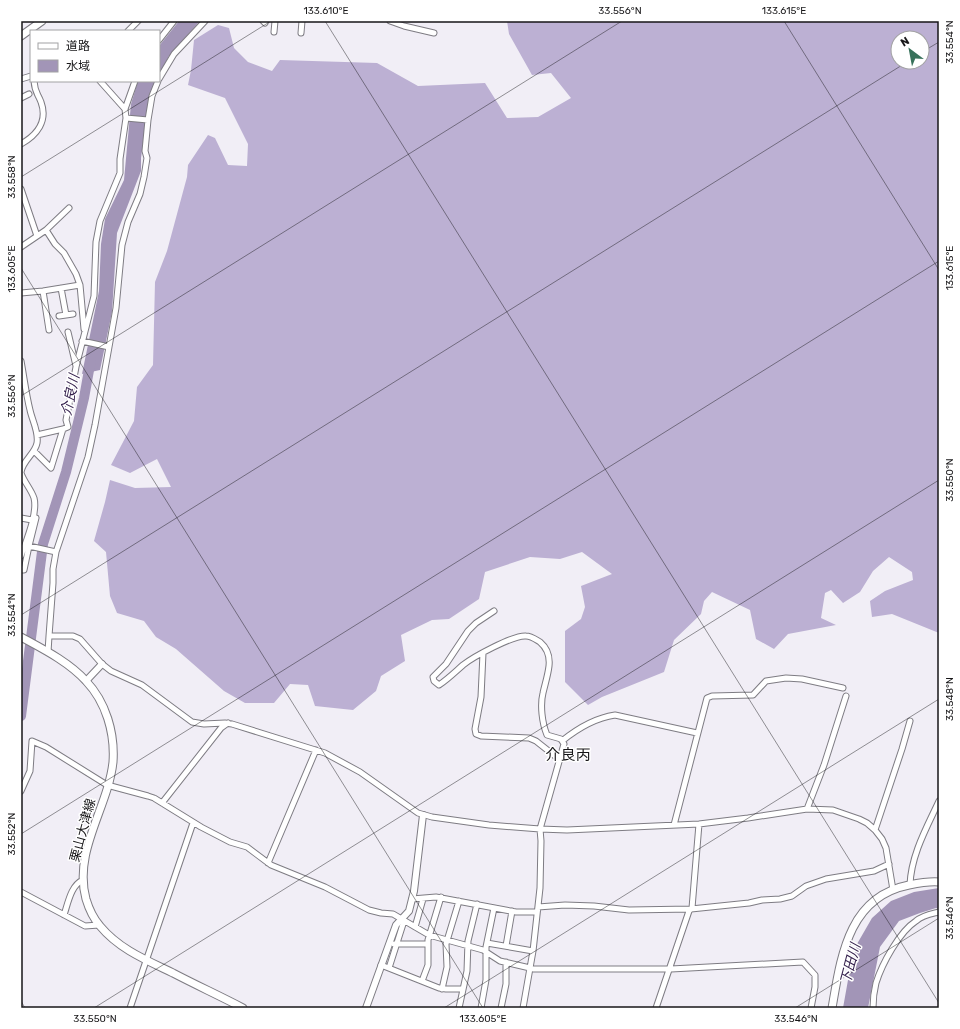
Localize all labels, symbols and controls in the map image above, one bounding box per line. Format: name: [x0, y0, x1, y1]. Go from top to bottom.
text: 133.610°E: [303, 5, 349, 17]
text: 33.556°N: [598, 5, 642, 17]
text: 133.615°E: [762, 5, 806, 17]
text: 33.554°N: [944, 20, 956, 64]
legend: [30, 30, 160, 82]
north arrow: [890, 30, 930, 70]
text: N: [898, 34, 912, 50]
text: 道路: [66, 39, 90, 53]
text: 水域: [66, 59, 90, 73]
text: 33.558°N: [6, 155, 18, 199]
text: 133.605°E: [6, 246, 18, 292]
text: 133.615°E: [944, 246, 956, 290]
water label: 介良川: [58, 371, 84, 417]
text: 33.556°N: [6, 374, 18, 418]
text: 33.550°N: [944, 458, 956, 502]
text: 33.554°N: [6, 593, 18, 637]
text: 33.548°N: [944, 677, 956, 721]
district label: 介良丙: [545, 746, 591, 764]
street label: 栗山大津線: [67, 797, 98, 863]
text: 33.552°N: [6, 812, 18, 856]
text: 33.546°N: [944, 896, 956, 940]
water label: 下田川: [837, 940, 865, 987]
text: 33.550°N: [73, 1013, 117, 1025]
text: 133.605°E: [460, 1013, 506, 1025]
text: 33.546°N: [774, 1013, 818, 1025]

